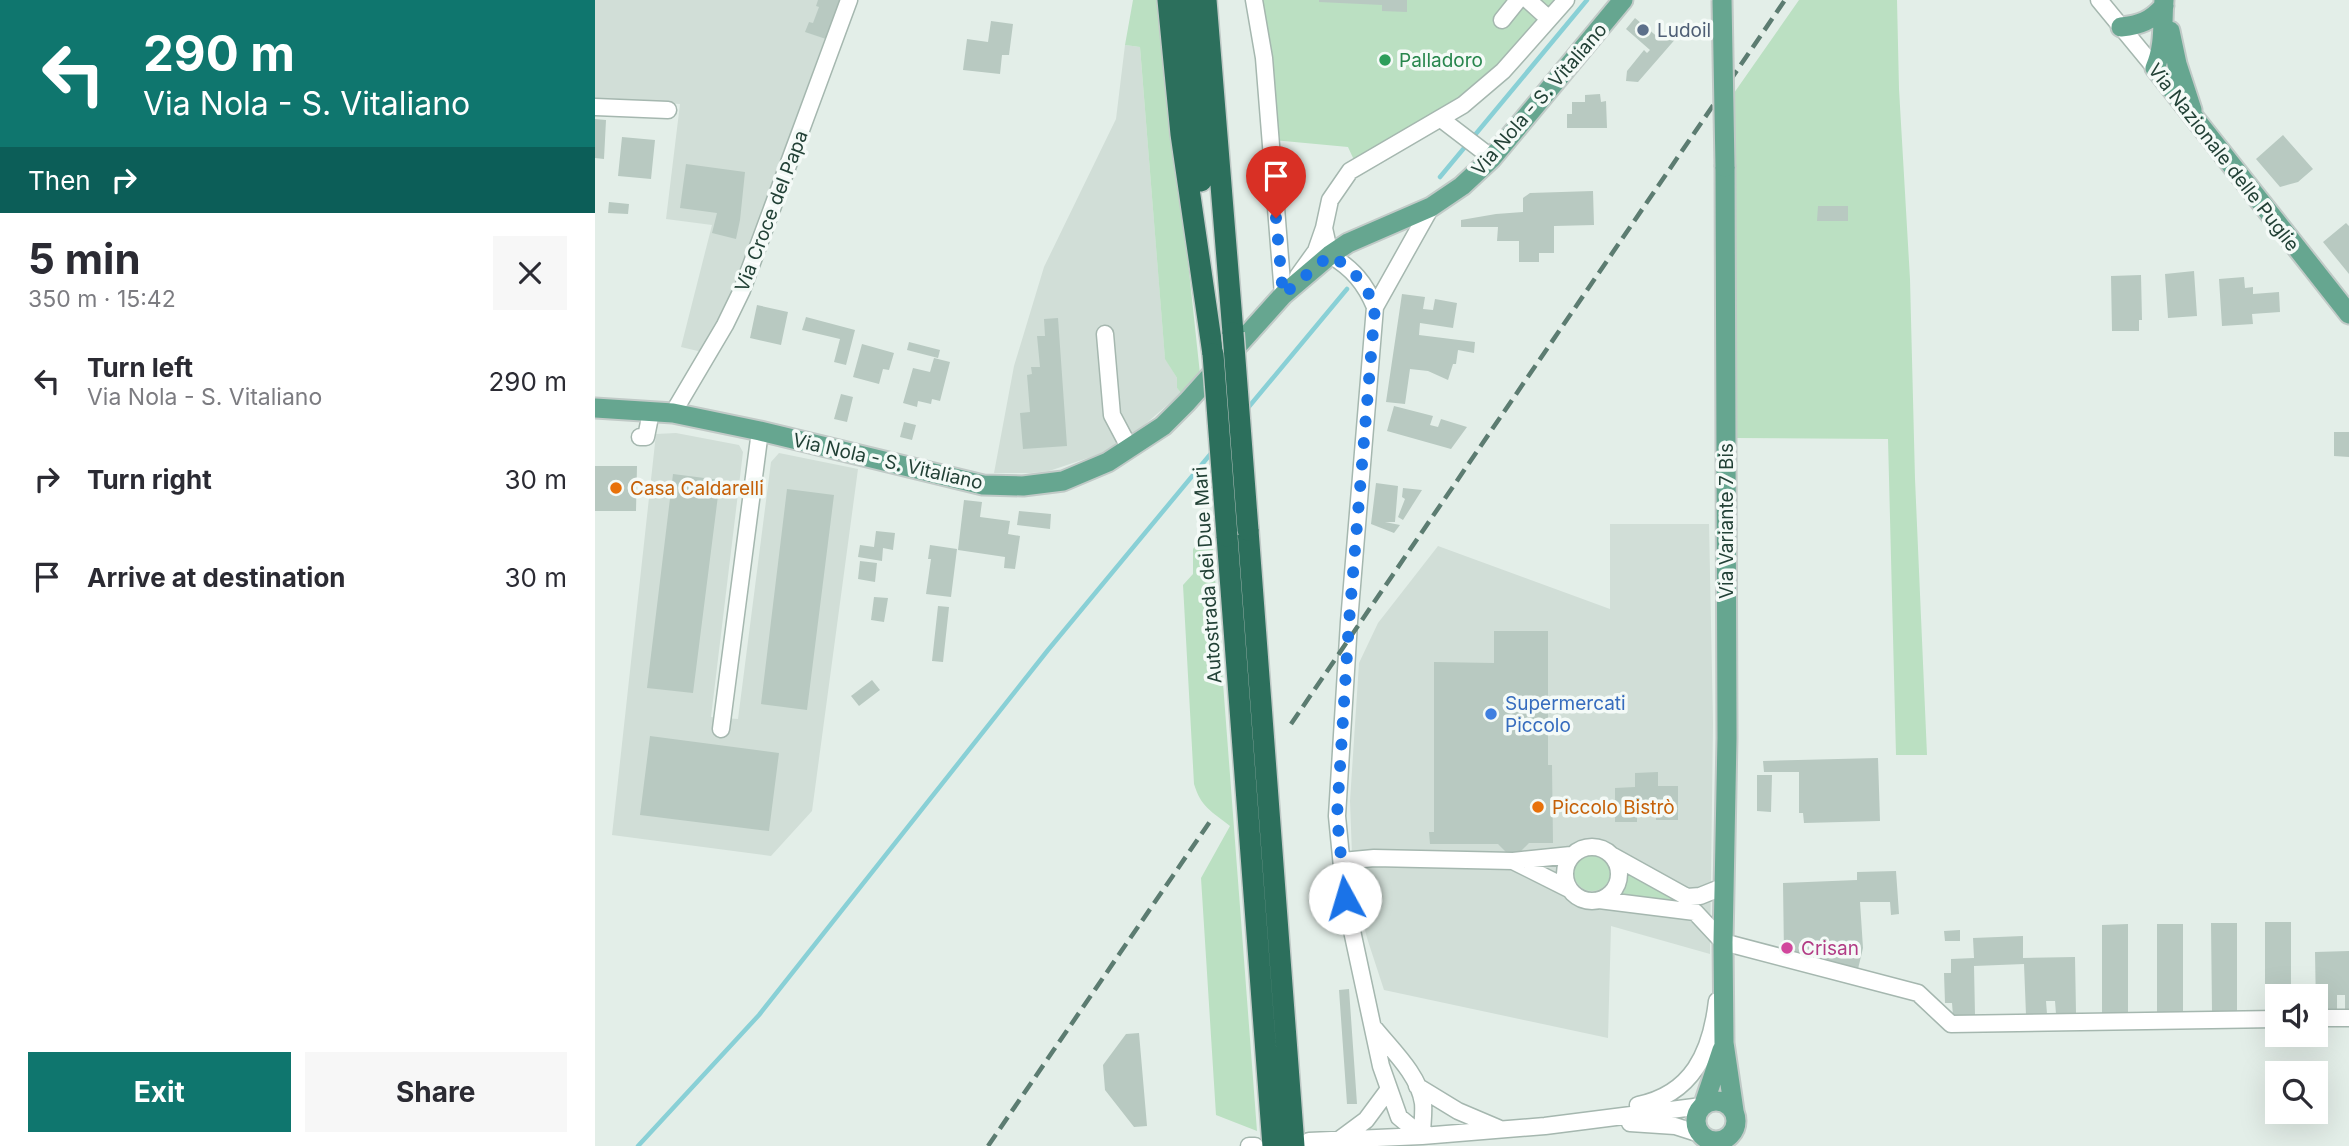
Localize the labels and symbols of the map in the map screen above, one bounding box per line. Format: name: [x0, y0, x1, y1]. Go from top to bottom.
street label: Via Nola - S. Vitaliano: [1467, 18, 1612, 180]
place label: Ludoil: [1657, 19, 1711, 42]
marker: Ludoil: [1635, 22, 1651, 38]
place label: Palladoro: [1399, 49, 1483, 72]
marker: Palladoro: [1377, 52, 1393, 68]
street label: Via Nazionale delle Puglie: [2143, 59, 2304, 256]
street label: Via Croce del Papa: [730, 127, 813, 295]
pin: [1246, 146, 1306, 218]
street label: Via Nola - S. Vitaliano: [791, 428, 985, 495]
street label: Via Variante 7 Bis: [1715, 443, 1738, 599]
street label: Autostrada dei Due Mari: [1188, 466, 1227, 684]
place label: Casa Caldarelli: [630, 477, 764, 500]
marker: Casa Caldarelli: [608, 480, 624, 496]
place label: Supermercati Piccolo: [1505, 692, 1626, 737]
marker: Supermercati Piccolo: [1483, 706, 1499, 722]
place label: Piccolo Bistrò: [1552, 796, 1675, 819]
marker: Piccolo Bistrò: [1530, 799, 1546, 815]
position arrow: [1308, 861, 1382, 935]
place label: Crisan: [1801, 937, 1859, 960]
marker: Crisan: [1779, 940, 1795, 956]

